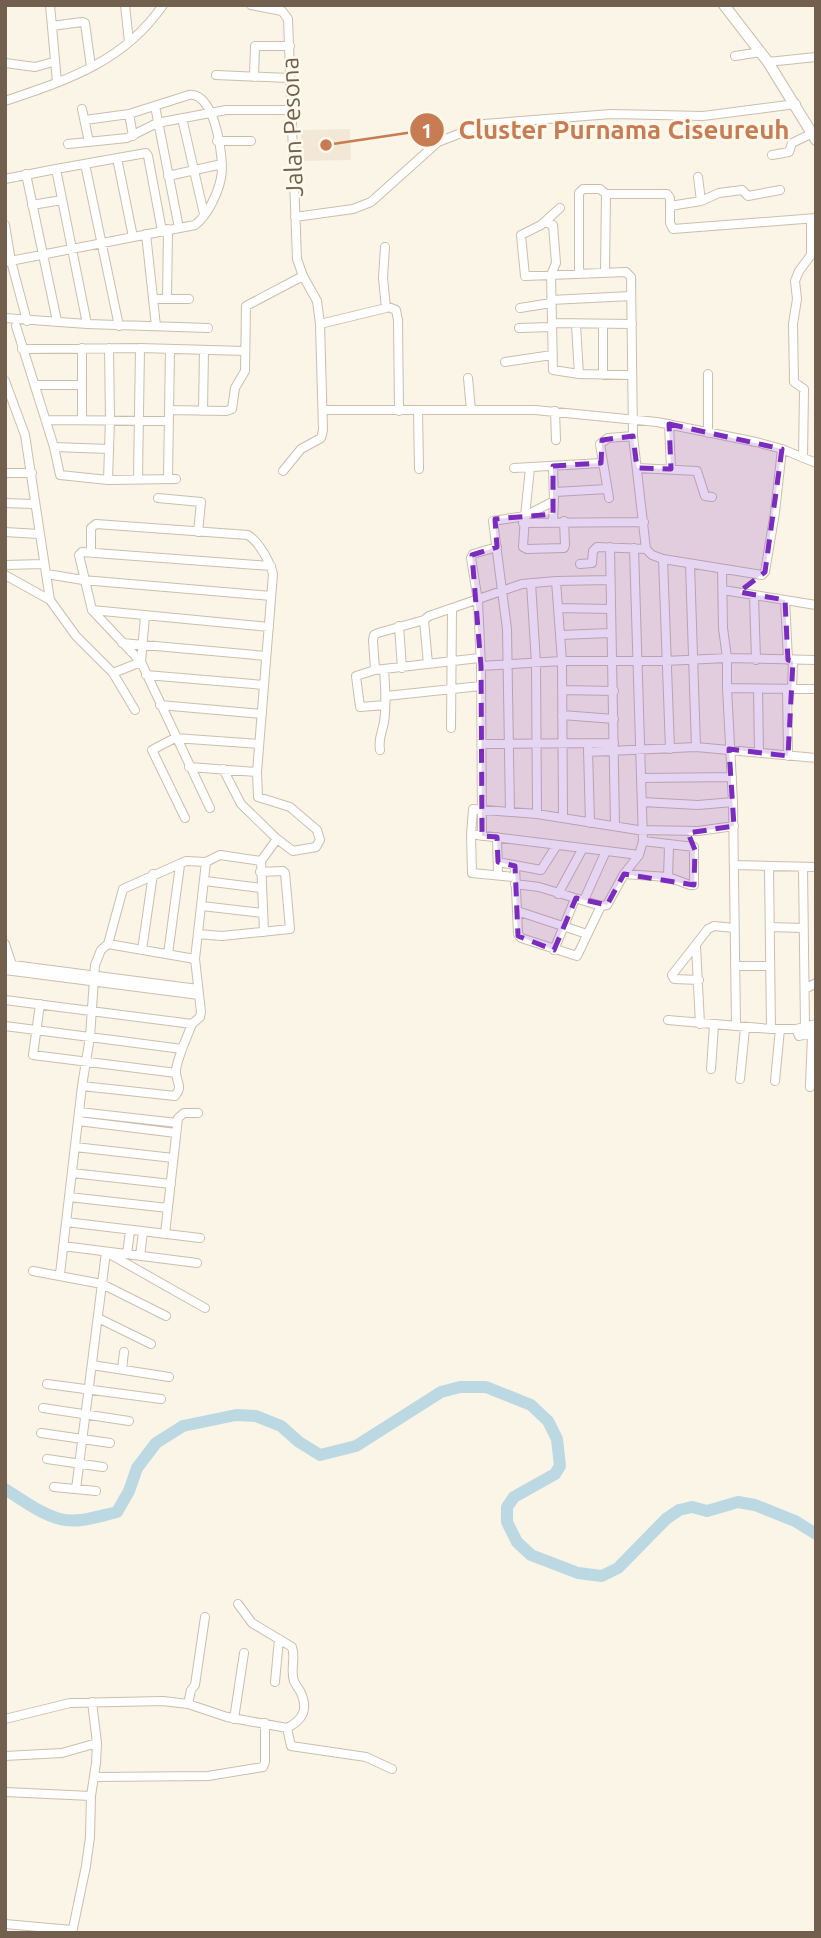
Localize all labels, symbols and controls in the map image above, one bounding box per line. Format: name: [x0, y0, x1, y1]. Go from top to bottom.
street label: Jalan Pesona: [276, 57, 308, 197]
callout: Cluster Purnama Ciseureuh: [410, 107, 804, 154]
text: Cluster Purnama Ciseureuh: [458, 115, 790, 144]
text: 1: [421, 118, 433, 142]

